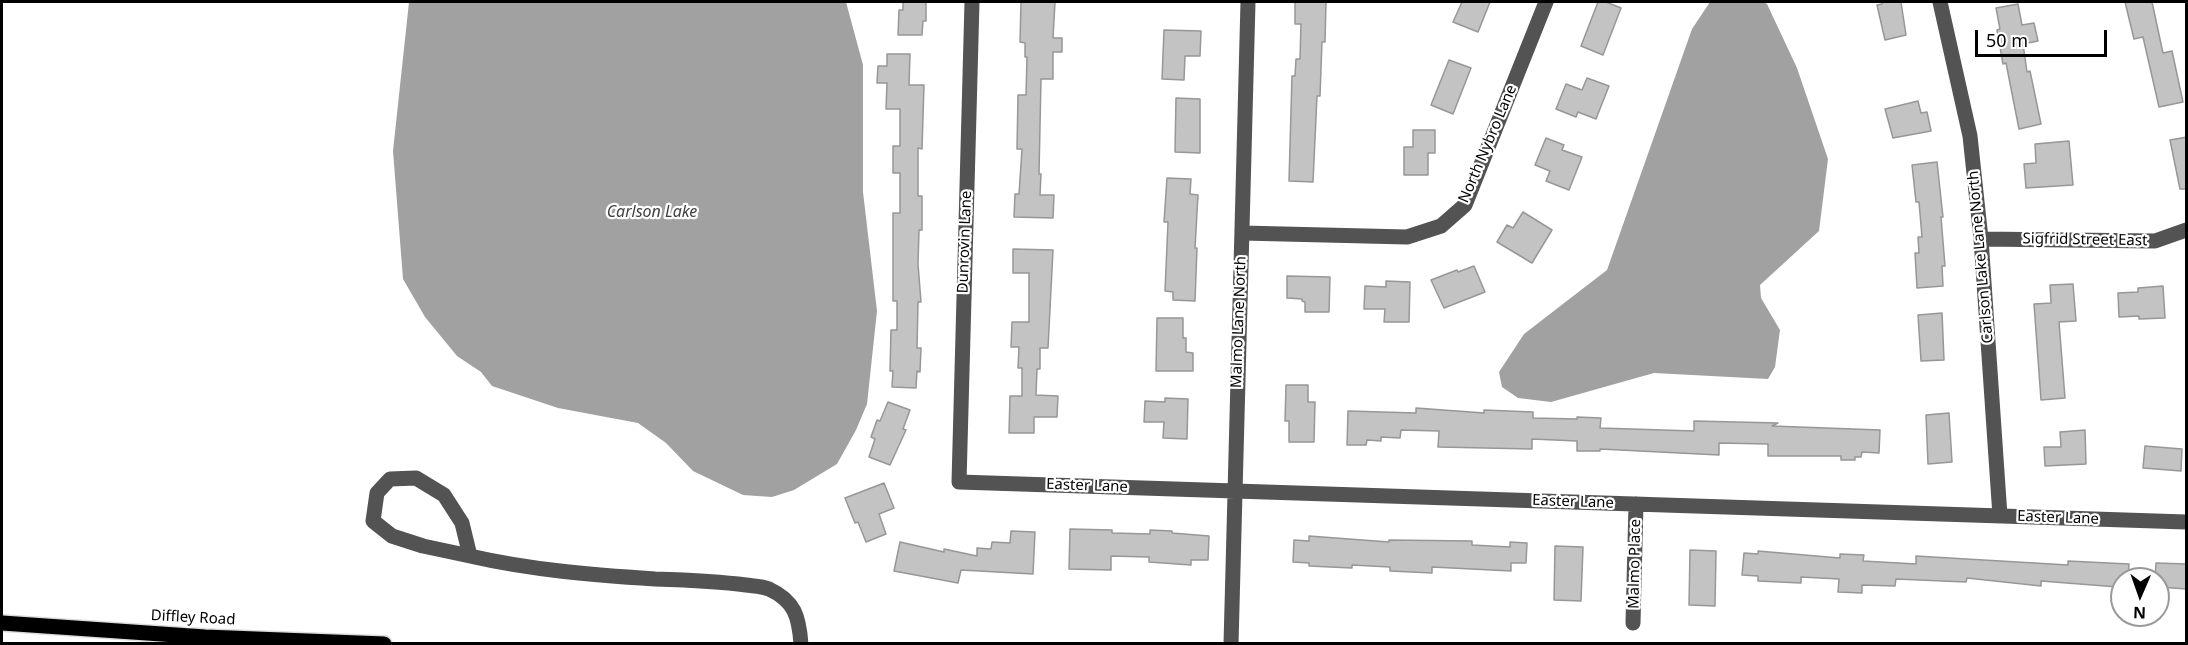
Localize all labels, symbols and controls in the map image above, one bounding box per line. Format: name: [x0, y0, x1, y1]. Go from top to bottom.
scale bar: [1978, 18, 2110, 56]
text: 50 m: [1986, 28, 2028, 52]
street label: North Nybro Lane: [1455, 82, 1521, 206]
street label: Carlson Lake Lane North: [1964, 170, 1998, 344]
street label: Dunrovin Lane: [954, 190, 976, 294]
water label: Carlson Lake: [607, 202, 697, 222]
street label: Sigfrid Street East: [2022, 230, 2148, 250]
street label: Malmo Lane North: [1228, 256, 1250, 388]
street label: Easter Lane: [1046, 476, 1128, 496]
street label: Easter Lane: [1532, 492, 1614, 512]
street label: Easter Lane: [2017, 508, 2099, 528]
street label: Malmo Place: [1625, 519, 1645, 609]
north arrow: [2110, 567, 2170, 627]
text: N: [2133, 602, 2146, 624]
street label: Diffley Road: [150, 607, 236, 629]

